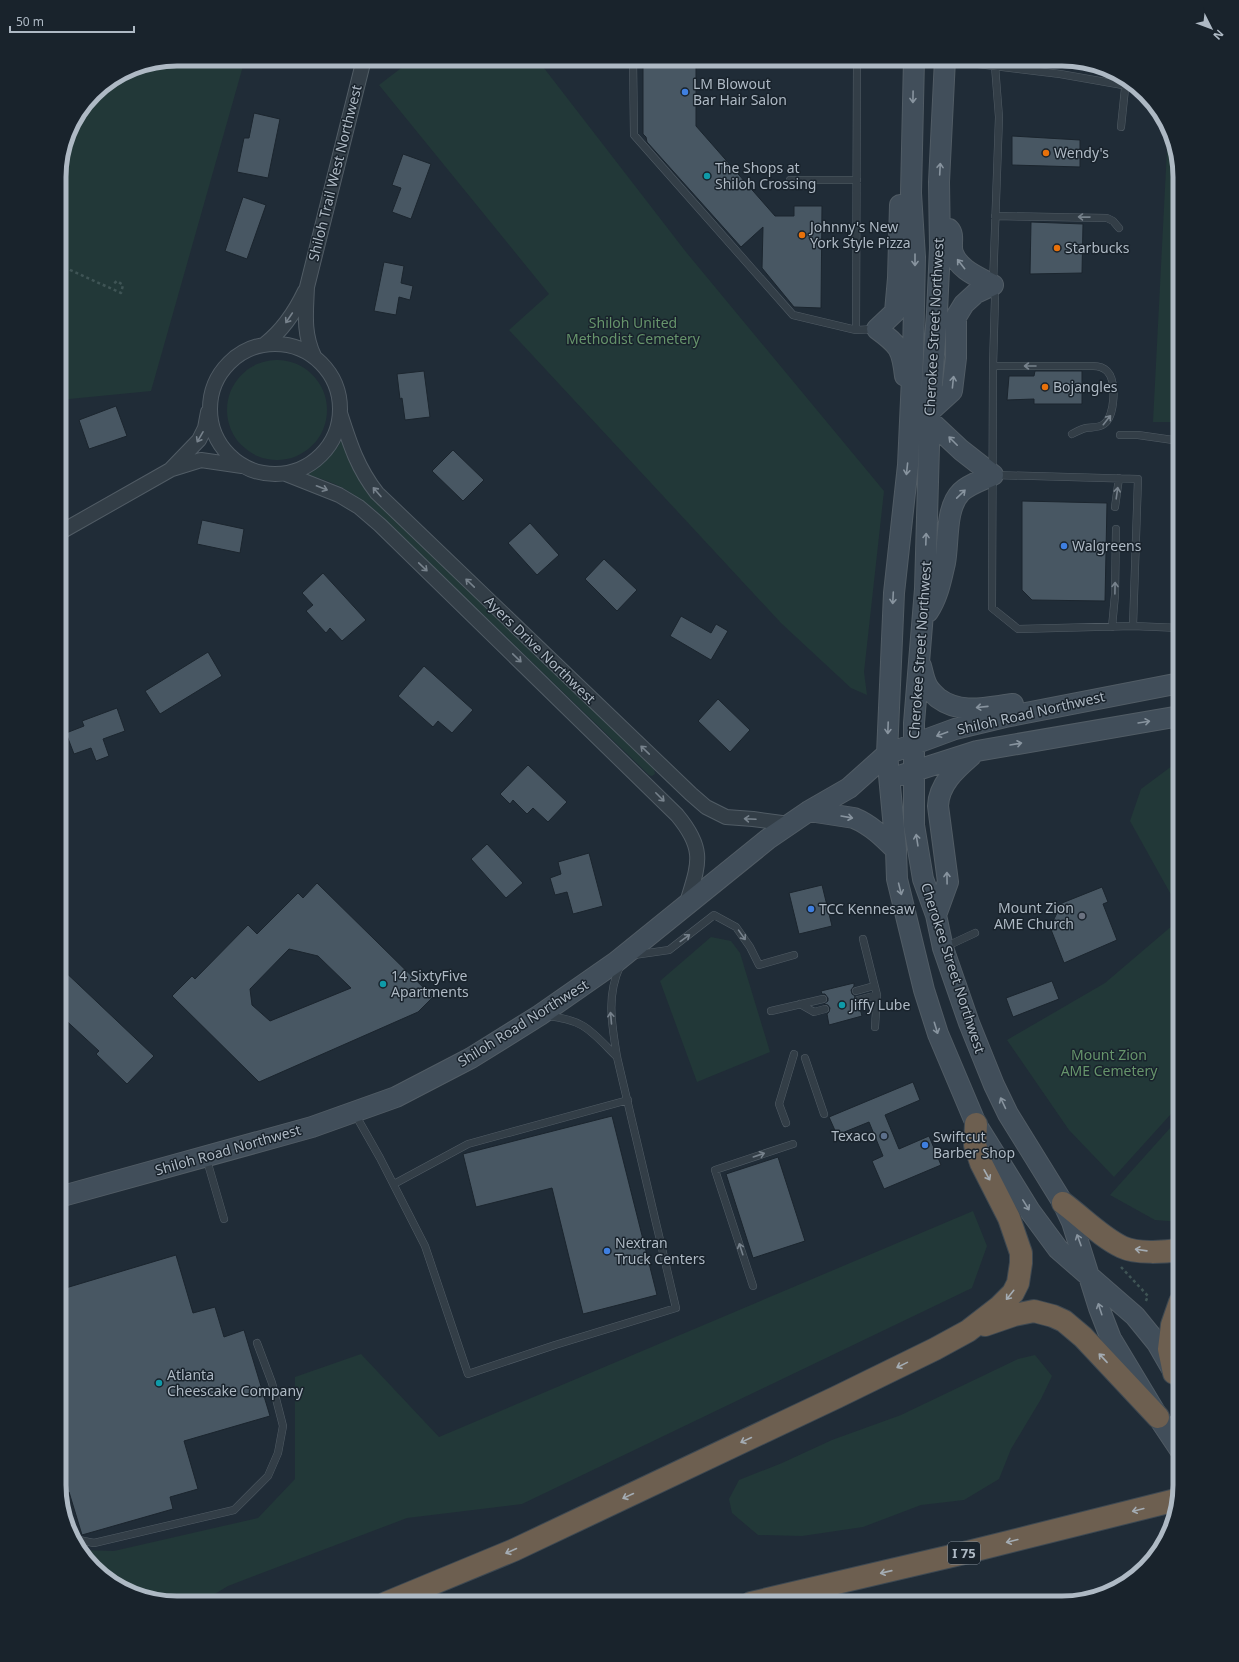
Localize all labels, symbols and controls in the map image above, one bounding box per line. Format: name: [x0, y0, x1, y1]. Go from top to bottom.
scale bar: [10, 8, 134, 34]
north arrow: [1191, 8, 1231, 48]
text: 50 m: [16, 13, 44, 30]
text: N: [1210, 27, 1227, 43]
place label: LM Blowout Bar Hair Salon: [693, 74, 787, 109]
street label: Shiloh Trail West Northwest: [303, 83, 366, 263]
marker: LM Blowout Bar Hair Salon: [680, 87, 690, 97]
one-way arrow: [909, 90, 917, 103]
place label: Wendy's: [1054, 143, 1109, 162]
marker: Wendy's: [1041, 148, 1051, 158]
place label: The Shops at Shiloh Crossing: [715, 158, 816, 193]
one-way arrow: [936, 163, 943, 176]
marker: The Shops at Shiloh Crossing: [702, 171, 712, 181]
one-way arrow: [1078, 213, 1091, 221]
place label: Johnny's New York Style Pizza: [808, 217, 911, 252]
marker: Johnny's New York Style Pizza: [797, 230, 807, 240]
street label: Cherokee Street Northwest: [919, 237, 948, 416]
place label: Starbucks: [1065, 238, 1130, 257]
marker: Starbucks: [1052, 243, 1062, 253]
one-way arrow: [911, 253, 919, 266]
one-way arrow: [957, 258, 965, 269]
one-way arrow: [285, 312, 293, 323]
park label: Shiloh United Methodist Cemetery: [566, 313, 701, 348]
one-way arrow: [1024, 362, 1037, 370]
one-way arrow: [950, 376, 957, 389]
place label: Bojangles: [1053, 377, 1118, 396]
marker: Bojangles: [1040, 382, 1050, 392]
one-way arrow: [1102, 415, 1111, 425]
one-way arrow: [195, 431, 203, 443]
one-way arrow: [948, 436, 958, 446]
one-way arrow: [904, 462, 911, 475]
one-way arrow: [316, 484, 328, 492]
one-way arrow: [373, 487, 382, 497]
one-way arrow: [1113, 487, 1121, 500]
one-way arrow: [956, 489, 965, 499]
one-way arrow: [923, 533, 930, 546]
place label: Walgreens: [1072, 536, 1142, 555]
marker: Walgreens: [1059, 541, 1069, 551]
street label: Cherokee Street Northwest: [904, 560, 935, 740]
one-way arrow: [418, 562, 428, 572]
one-way arrow: [465, 578, 475, 588]
one-way arrow: [1111, 582, 1119, 595]
one-way arrow: [890, 591, 897, 604]
street label: Ayers Drive Northwest: [481, 592, 600, 708]
one-way arrow: [512, 653, 522, 663]
street label: Shiloh Road Northwest: [955, 686, 1107, 739]
one-way arrow: [976, 704, 989, 711]
one-way arrow: [1137, 718, 1150, 726]
one-way arrow: [884, 721, 891, 734]
one-way arrow: [937, 731, 949, 739]
one-way arrow: [1009, 740, 1022, 748]
one-way arrow: [640, 746, 650, 755]
one-way arrow: [655, 793, 665, 802]
one-way arrow: [840, 813, 853, 821]
one-way arrow: [744, 816, 757, 823]
one-way arrow: [913, 834, 921, 847]
one-way arrow: [943, 872, 951, 885]
street label: Cherokee Street Northwest: [917, 880, 990, 1056]
one-way arrow: [896, 882, 904, 895]
place label: Mount Zion AME Church: [994, 898, 1074, 933]
place label: TCC Kennesaw: [819, 899, 915, 918]
marker: TCC Kennesaw: [806, 904, 816, 914]
marker: Mount Zion AME Church: [1077, 911, 1087, 921]
one-way arrow: [738, 929, 746, 940]
one-way arrow: [679, 934, 690, 942]
place label: 14 SixtyFive Apartments: [391, 966, 469, 1001]
street label: Shiloh Road Northwest: [454, 975, 592, 1071]
marker: 14 SixtyFive Apartments: [378, 979, 388, 989]
place label: Jiffy Lube: [848, 995, 910, 1014]
marker: Jiffy Lube: [837, 1000, 847, 1010]
one-way arrow: [608, 1012, 615, 1025]
one-way arrow: [933, 1021, 940, 1034]
park label: Mount Zion AME Cemetery: [1061, 1045, 1158, 1080]
one-way arrow: [999, 1097, 1006, 1109]
street label: Shiloh Road Northwest: [153, 1120, 303, 1179]
place label: Texaco: [831, 1126, 876, 1145]
place label: Swiftcut Barber Shop: [933, 1127, 1015, 1162]
marker: Texaco: [879, 1131, 889, 1141]
marker: Swiftcut Barber Shop: [920, 1140, 930, 1150]
one-way arrow: [753, 1151, 766, 1158]
one-way arrow: [984, 1169, 992, 1181]
one-way arrow: [1023, 1199, 1031, 1211]
place label: Nextran Truck Centers: [615, 1233, 705, 1268]
one-way arrow: [1074, 1234, 1082, 1246]
one-way arrow: [737, 1244, 745, 1256]
marker: Nextran Truck Centers: [602, 1246, 612, 1256]
one-way arrow: [1135, 1246, 1148, 1254]
one-way arrow: [1006, 1290, 1015, 1300]
one-way arrow: [1096, 1303, 1103, 1316]
one-way arrow: [1098, 1353, 1107, 1363]
one-way arrow: [896, 1362, 908, 1369]
place label: Atlanta Cheescake Company: [167, 1365, 304, 1400]
marker: Atlanta Cheescake Company: [154, 1378, 164, 1388]
one-way arrow: [740, 1437, 752, 1444]
one-way arrow: [623, 1493, 635, 1500]
one-way arrow: [1132, 1506, 1145, 1514]
one-way arrow: [1006, 1538, 1019, 1545]
road number: I 75: [948, 1542, 980, 1564]
one-way arrow: [505, 1548, 517, 1555]
one-way arrow: [880, 1568, 893, 1576]

